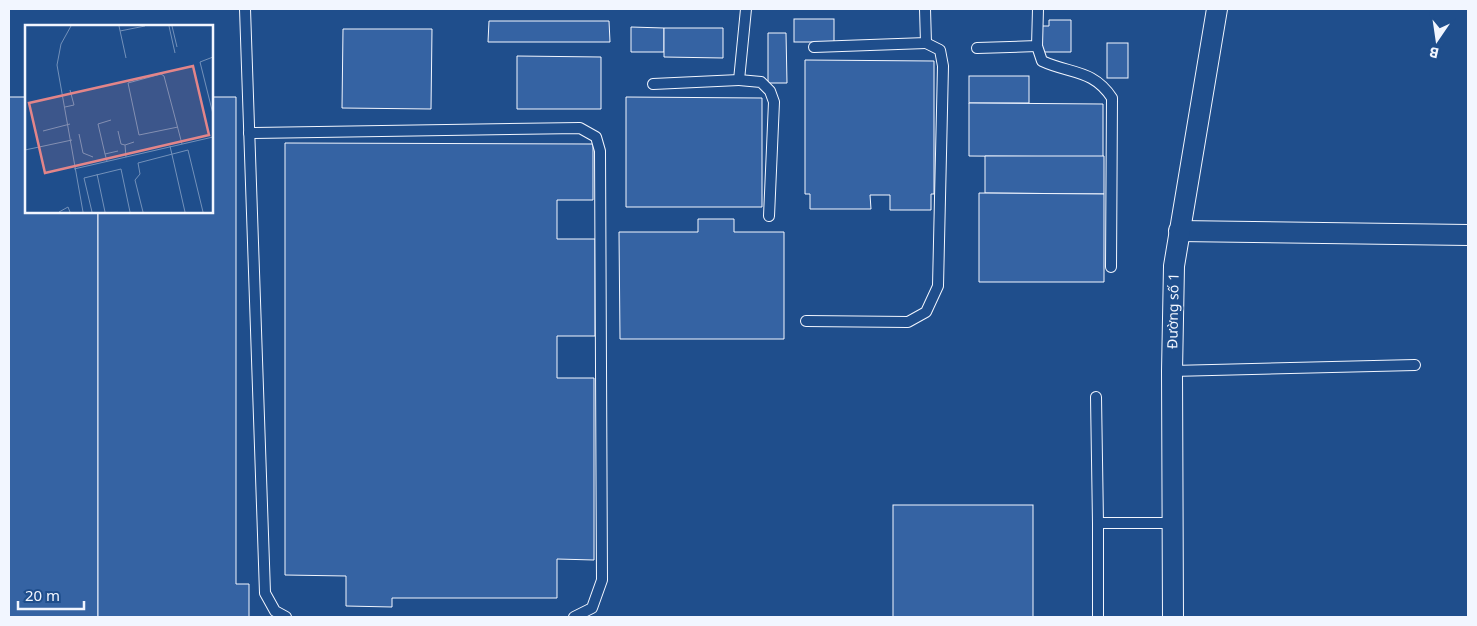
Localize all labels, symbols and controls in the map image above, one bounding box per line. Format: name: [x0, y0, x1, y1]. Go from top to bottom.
north arrow: [1412, 15, 1462, 65]
inset map: [25, 25, 212, 212]
text: B: [1427, 43, 1441, 63]
street label: Đường số 1: [1162, 273, 1183, 349]
scale bar: [18, 578, 84, 610]
text: 20 m: [25, 585, 60, 605]

